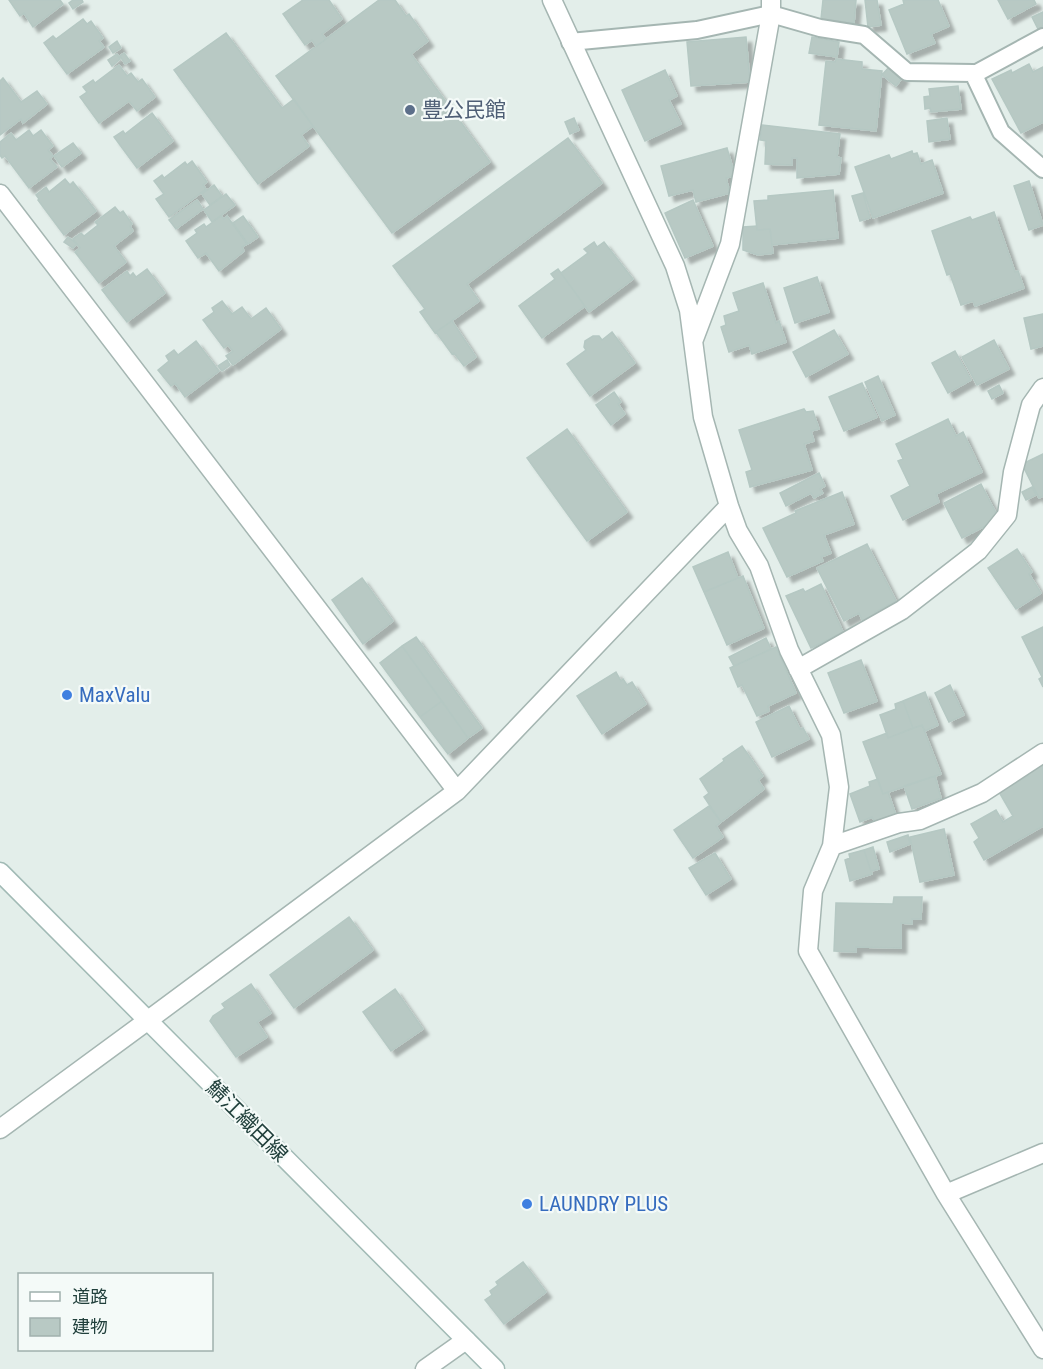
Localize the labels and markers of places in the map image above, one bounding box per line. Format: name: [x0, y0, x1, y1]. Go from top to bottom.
place label: 豊公民館: [422, 98, 506, 122]
marker: 豊公民館: [403, 103, 417, 117]
place label: MaxValu: [79, 683, 150, 707]
marker: MaxValu: [60, 688, 74, 702]
place label: LAUNDRY PLUS: [539, 1192, 668, 1216]
marker: LAUNDRY PLUS: [520, 1197, 534, 1211]

